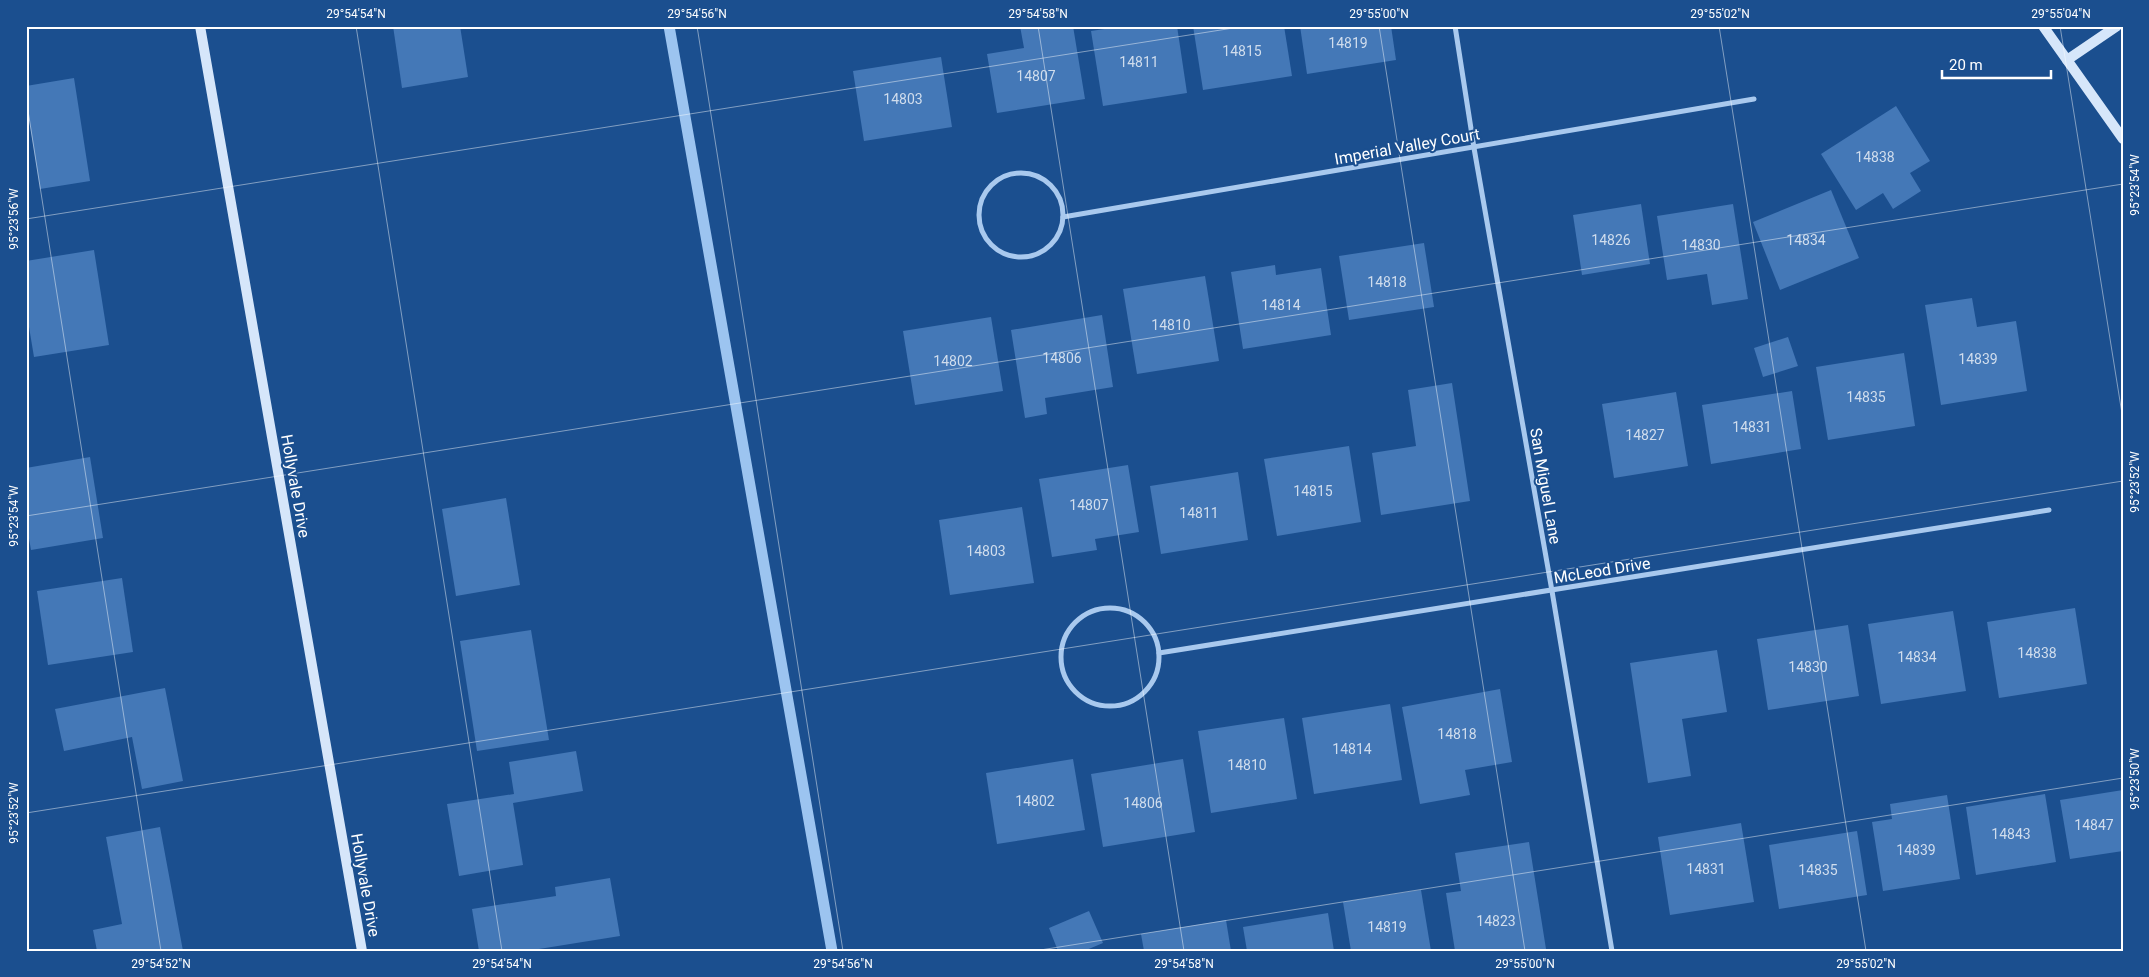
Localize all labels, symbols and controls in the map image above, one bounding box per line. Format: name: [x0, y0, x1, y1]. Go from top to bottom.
text: 29°54'54"N: [326, 7, 386, 21]
text: 29°54'56"N: [667, 7, 727, 21]
text: 29°54'58"N: [1008, 7, 1068, 21]
text: 29°55'00"N: [1349, 7, 1409, 21]
text: 29°55'02"N: [1690, 7, 1750, 21]
text: 29°55'04"N: [2031, 7, 2091, 21]
house number: 14819: [1328, 35, 1368, 51]
house number: 14815: [1222, 43, 1262, 59]
scale bar: [1942, 48, 2050, 80]
house number: 14811: [1119, 54, 1159, 70]
text: 20 m: [1949, 56, 1983, 74]
house number: 14807: [1016, 68, 1056, 84]
house number: 14803: [883, 91, 923, 107]
street label: Imperial Valley Court: [1333, 124, 1481, 169]
house number: 14838: [1855, 149, 1895, 165]
text: 95°23'54"W: [2128, 154, 2142, 216]
text: 95°23'56"W: [7, 188, 21, 250]
house number: 14826: [1591, 232, 1631, 248]
house number: 14834: [1786, 232, 1826, 248]
house number: 14830: [1681, 237, 1721, 253]
house number: 14818: [1367, 274, 1407, 290]
house number: 14814: [1261, 297, 1301, 313]
house number: 14810: [1151, 317, 1191, 333]
house number: 14806: [1042, 350, 1082, 366]
house number: 14839: [1958, 351, 1998, 367]
house number: 14802: [933, 353, 973, 369]
house number: 14835: [1846, 389, 1886, 405]
house number: 14831: [1732, 419, 1772, 435]
street label: San Miguel Lane: [1526, 427, 1565, 546]
house number: 14827: [1625, 427, 1665, 443]
street label: Hollyvale Drive: [277, 433, 314, 539]
text: 95°23'52"W: [2128, 451, 2142, 513]
house number: 14815: [1293, 483, 1333, 499]
text: 95°23'54"W: [7, 485, 21, 547]
house number: 14807: [1069, 497, 1109, 513]
house number: 14811: [1179, 505, 1219, 521]
house number: 14803: [966, 543, 1006, 559]
street label: McLeod Drive: [1552, 553, 1652, 588]
house number: 14838: [2017, 645, 2057, 661]
house number: 14834: [1897, 649, 1937, 665]
house number: 14830: [1788, 659, 1828, 675]
house number: 14818: [1437, 726, 1477, 742]
house number: 14814: [1332, 741, 1372, 757]
text: 95°23'50"W: [2128, 748, 2142, 810]
house number: 14810: [1227, 757, 1267, 773]
text: 95°23'52"W: [7, 782, 21, 844]
house number: 14802: [1015, 793, 1055, 809]
house number: 14806: [1123, 795, 1163, 811]
house number: 14847: [2074, 817, 2114, 833]
house number: 14843: [1991, 826, 2031, 842]
street label: Hollyvale Drive: [347, 832, 384, 938]
house number: 14839: [1896, 842, 1936, 858]
house number: 14831: [1686, 861, 1726, 877]
house number: 14835: [1798, 862, 1838, 878]
house number: 14823: [1476, 913, 1516, 929]
house number: 14819: [1367, 919, 1407, 935]
text: 29°54'52"N: [131, 957, 191, 971]
text: 29°54'54"N: [472, 957, 532, 971]
text: 29°54'56"N: [813, 957, 873, 971]
text: 29°54'58"N: [1154, 957, 1214, 971]
text: 29°55'00"N: [1495, 957, 1555, 971]
text: 29°55'02"N: [1836, 957, 1896, 971]

